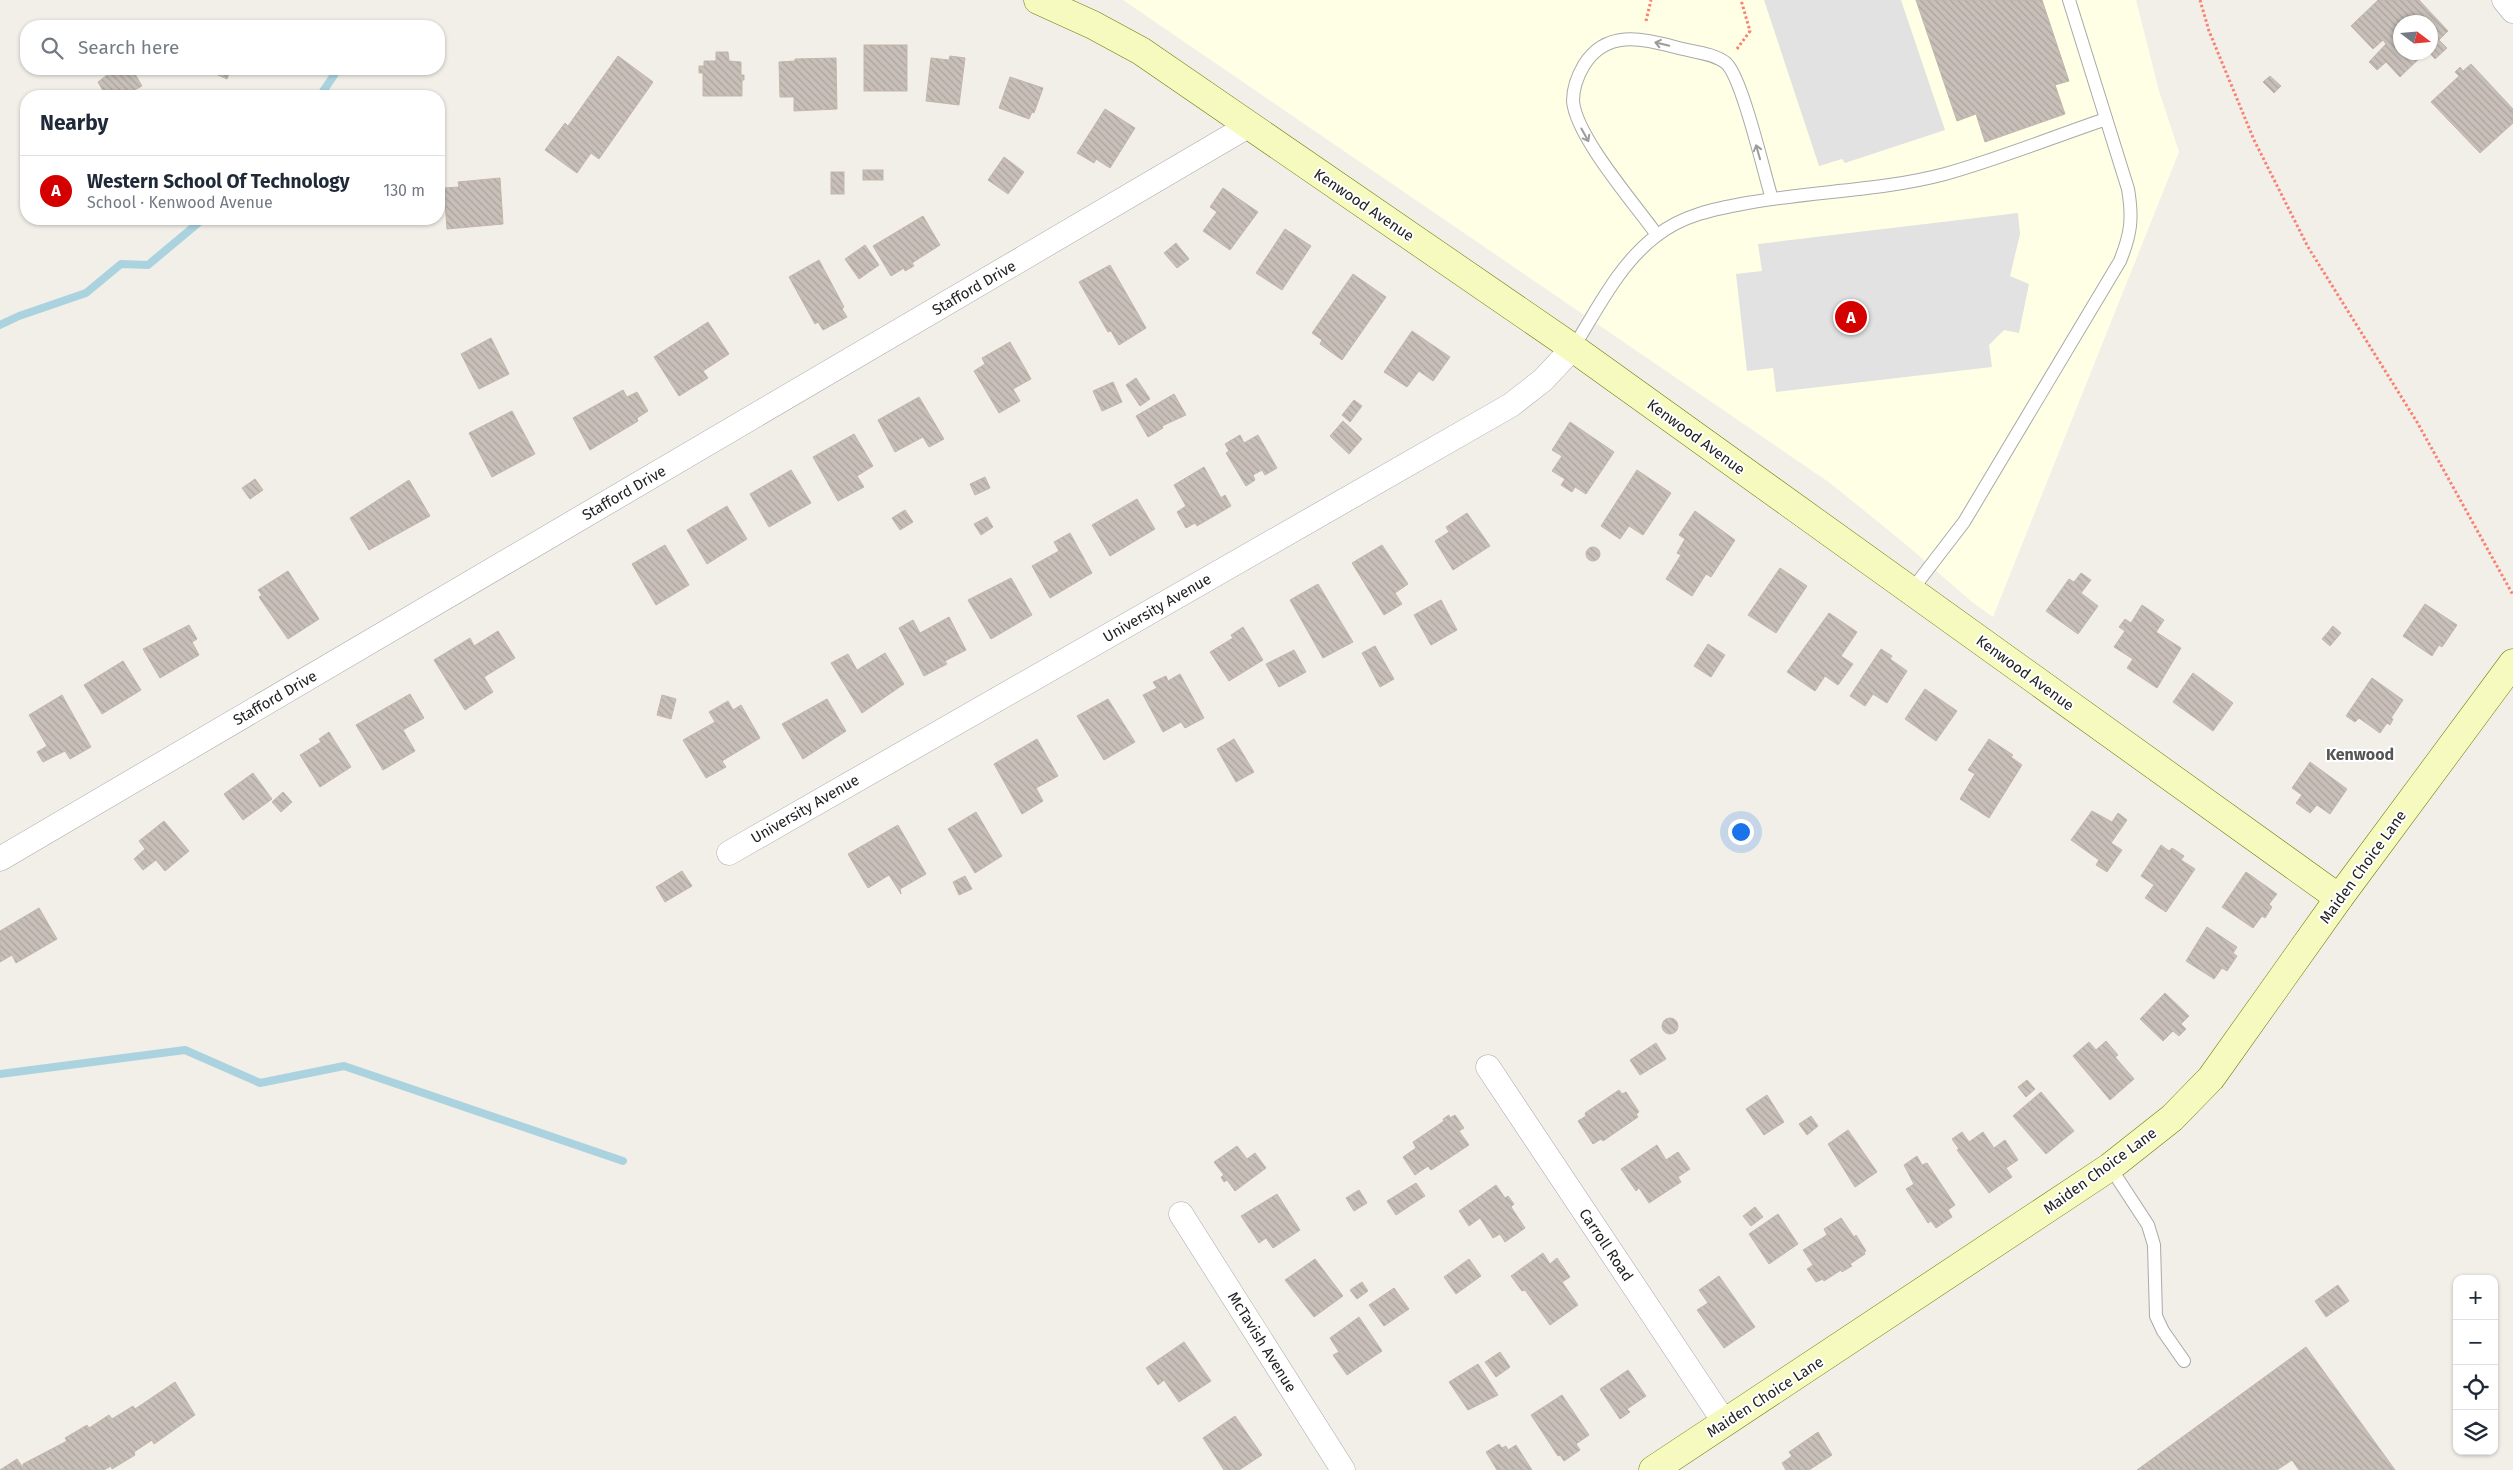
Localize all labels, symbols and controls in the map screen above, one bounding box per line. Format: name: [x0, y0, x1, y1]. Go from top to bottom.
north arrow: [2393, 15, 2438, 60]
search box: [20, 20, 445, 75]
icon: search: [38, 34, 66, 62]
text: Search here: [78, 36, 179, 59]
one-way arrow: [1654, 39, 1670, 48]
text: Nearby: [40, 110, 108, 136]
one-way arrow: [1581, 127, 1591, 142]
one-way arrow: [1753, 144, 1763, 160]
street label: Kenwood Avenue: [1311, 165, 1417, 245]
text: Western School Of Technology: [87, 170, 350, 193]
text: A: [51, 181, 61, 200]
text: 130 m: [383, 181, 425, 200]
text: School · Kenwood Avenue: [87, 193, 273, 212]
street label: Stafford Drive: [929, 257, 1019, 319]
pin: A: [1835, 298, 1867, 336]
street label: Kenwood Avenue: [1644, 395, 1748, 479]
street label: Stafford Drive: [579, 462, 669, 524]
street label: University Avenue: [1100, 570, 1214, 646]
street label: Kenwood Avenue: [1973, 631, 2077, 715]
street label: Stafford Drive: [230, 667, 320, 729]
district label: Kenwood: [2326, 745, 2394, 764]
street label: University Avenue: [748, 771, 862, 847]
street label: Maiden Choice Lane: [2316, 807, 2410, 927]
your location: [1728, 819, 1754, 845]
street label: Maiden Choice Lane: [2040, 1124, 2160, 1218]
street label: Carroll Road: [1575, 1205, 1637, 1285]
map controls: [2453, 1275, 2498, 1455]
button: +: [2453, 1275, 2498, 1320]
street label: McTavish Avenue: [1224, 1288, 1300, 1396]
button: −: [2453, 1320, 2498, 1365]
street label: Maiden Choice Lane: [1703, 1353, 1827, 1441]
button: locate: [2453, 1365, 2498, 1410]
button: layers: [2453, 1410, 2498, 1455]

